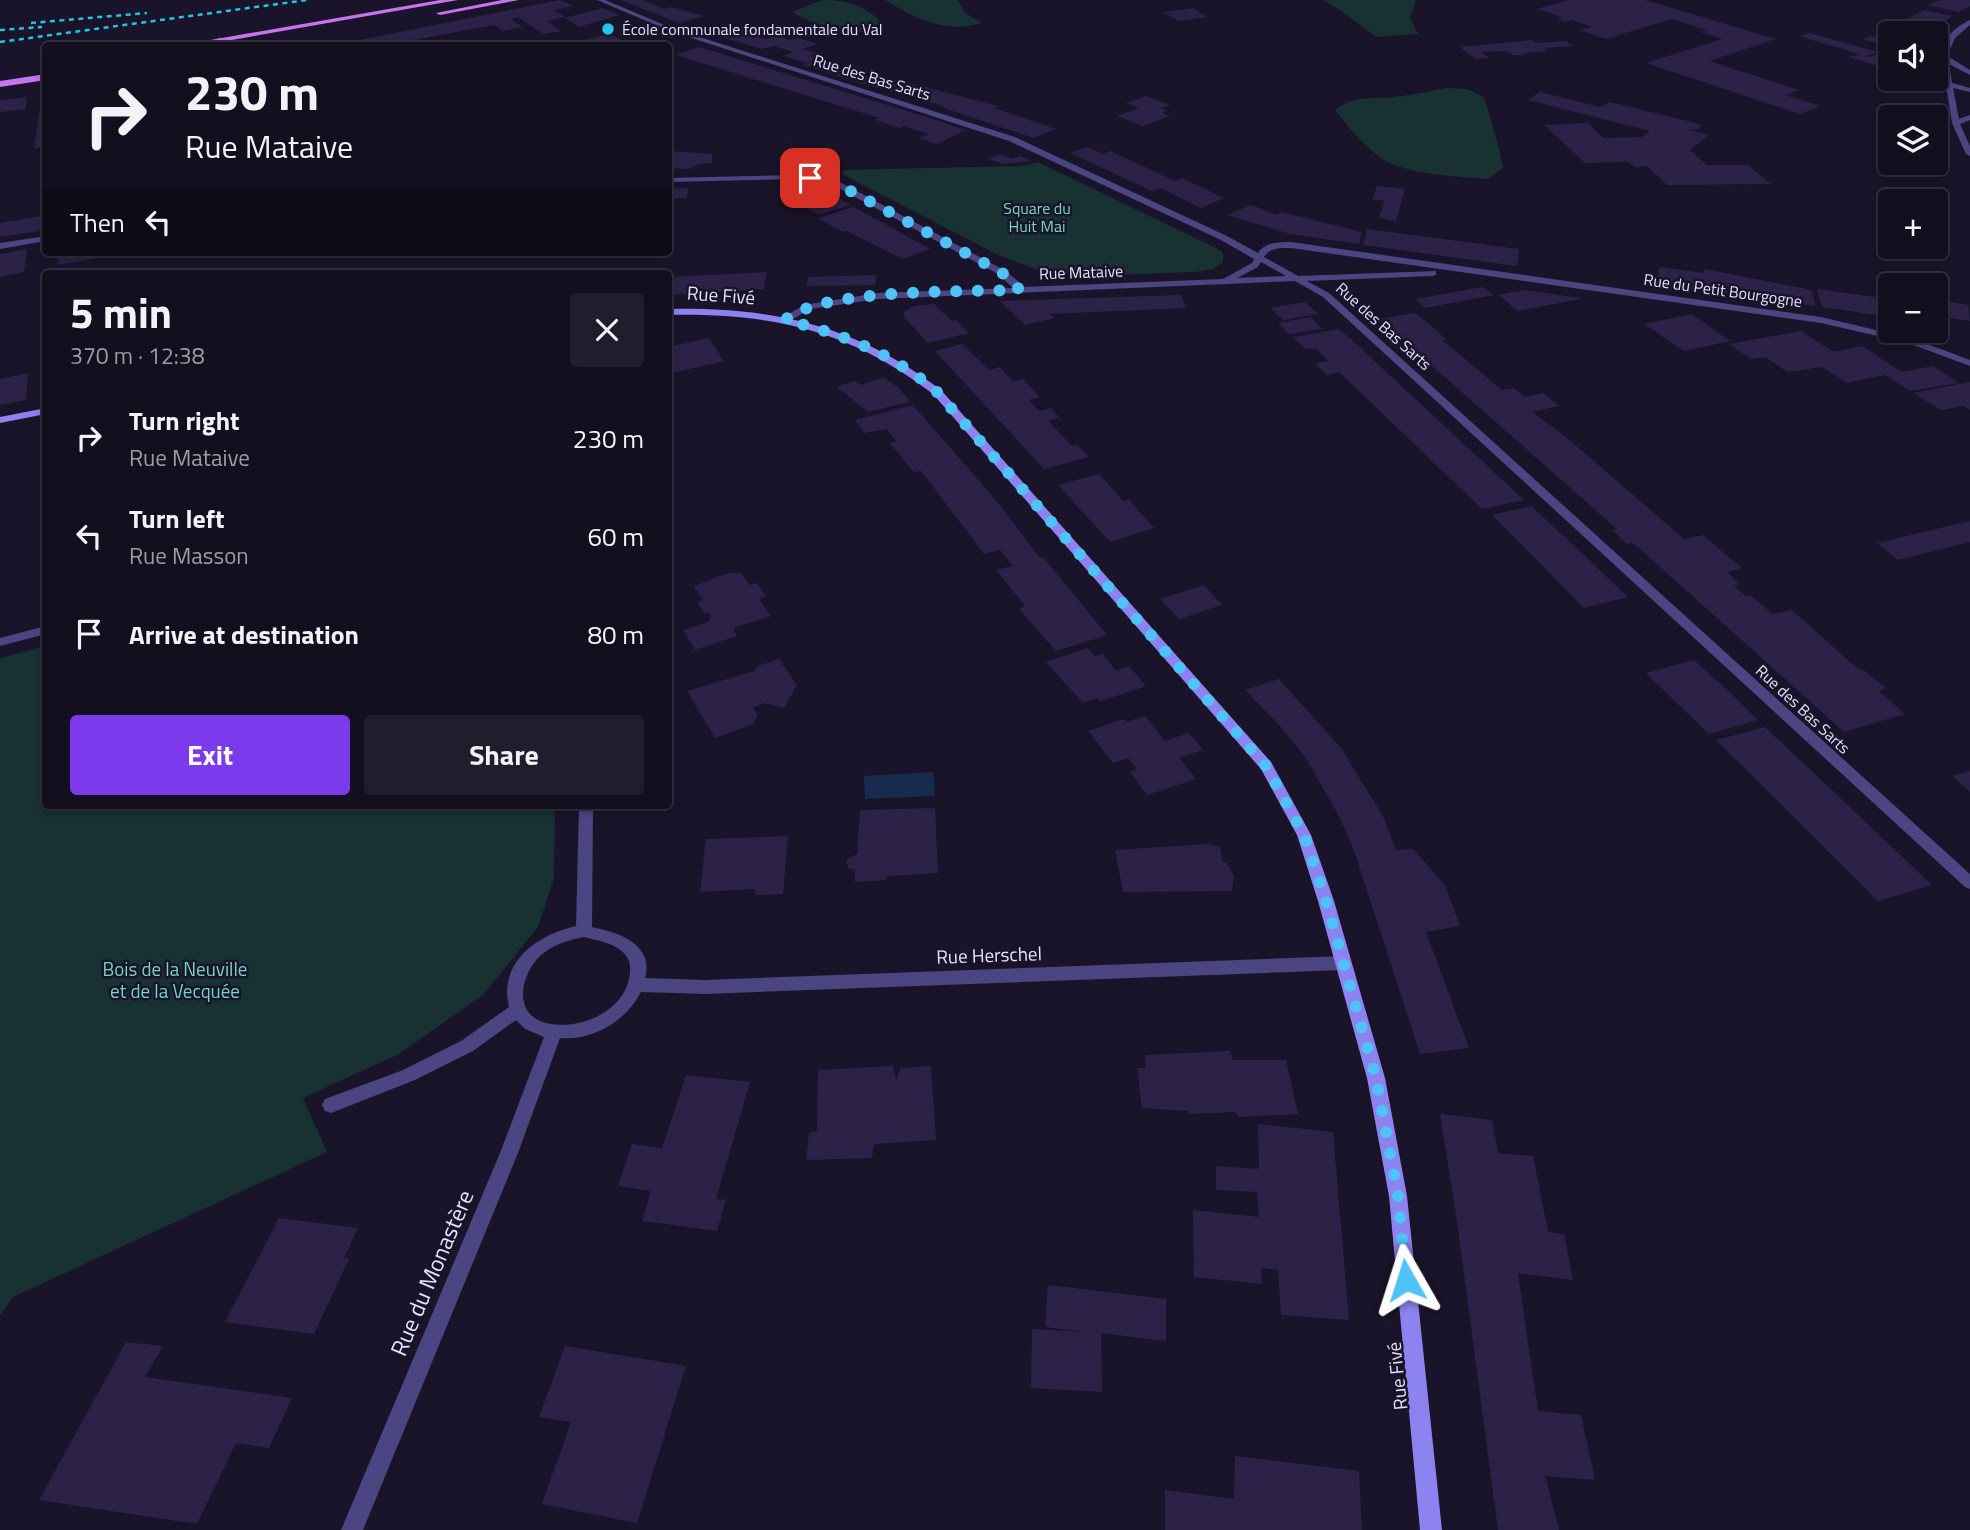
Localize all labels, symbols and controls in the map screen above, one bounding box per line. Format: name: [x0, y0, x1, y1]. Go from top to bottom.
place label: École communale fondamentale du Val: [622, 17, 882, 41]
marker: École communale fondamentale du Val: [600, 21, 616, 37]
map controls: [1878, 21, 1948, 343]
button: sound: [1878, 21, 1948, 91]
street label: Rue des Bas Sarts: [810, 48, 934, 106]
text: 230 m: [185, 54, 319, 129]
icon: right: [70, 70, 161, 161]
button: layers: [1878, 105, 1948, 175]
text: Rue Mataive: [185, 122, 353, 170]
pin: [780, 148, 840, 208]
icon: arrive: [791, 159, 829, 197]
button: +: [1878, 189, 1948, 259]
park label: Square du Huit Mai: [1003, 196, 1071, 238]
text: Then: [70, 203, 125, 242]
icon: left: [139, 203, 177, 241]
street label: Rue Mataive: [1039, 259, 1123, 285]
street label: Rue du Petit Bourgogne: [1642, 267, 1804, 313]
button: −: [1878, 273, 1948, 343]
street label: Rue des Bas Sarts: [1331, 276, 1437, 376]
street label: Rue Fivé: [686, 278, 756, 311]
text: 5 min: [70, 280, 172, 344]
button: close: [570, 293, 644, 367]
text: 370 m · 12:38: [70, 338, 205, 373]
text: Turn right: [129, 401, 240, 440]
icon: right: [70, 419, 108, 457]
text: 230 m: [573, 419, 644, 458]
text: Rue Mataive: [129, 440, 250, 475]
text: Turn left: [129, 499, 224, 538]
icon: left: [70, 517, 108, 555]
text: 60 m: [587, 517, 644, 556]
text: Rue Masson: [129, 538, 249, 573]
icon: arrive: [70, 615, 108, 653]
text: Arrive at destination: [129, 615, 359, 654]
text: 80 m: [587, 615, 644, 654]
street label: Rue des Bas Sarts: [1750, 659, 1856, 759]
button: Exit: [70, 715, 350, 795]
button: Share: [364, 715, 644, 795]
street label: Rue Herschel: [936, 938, 1042, 971]
park label: Bois de la Neuville et de la Vecquée: [103, 954, 247, 1005]
street label: Rue du Monastère: [381, 1184, 482, 1361]
position arrow: [1369, 1243, 1443, 1317]
street label: Rue Fivé: [1379, 1341, 1414, 1411]

